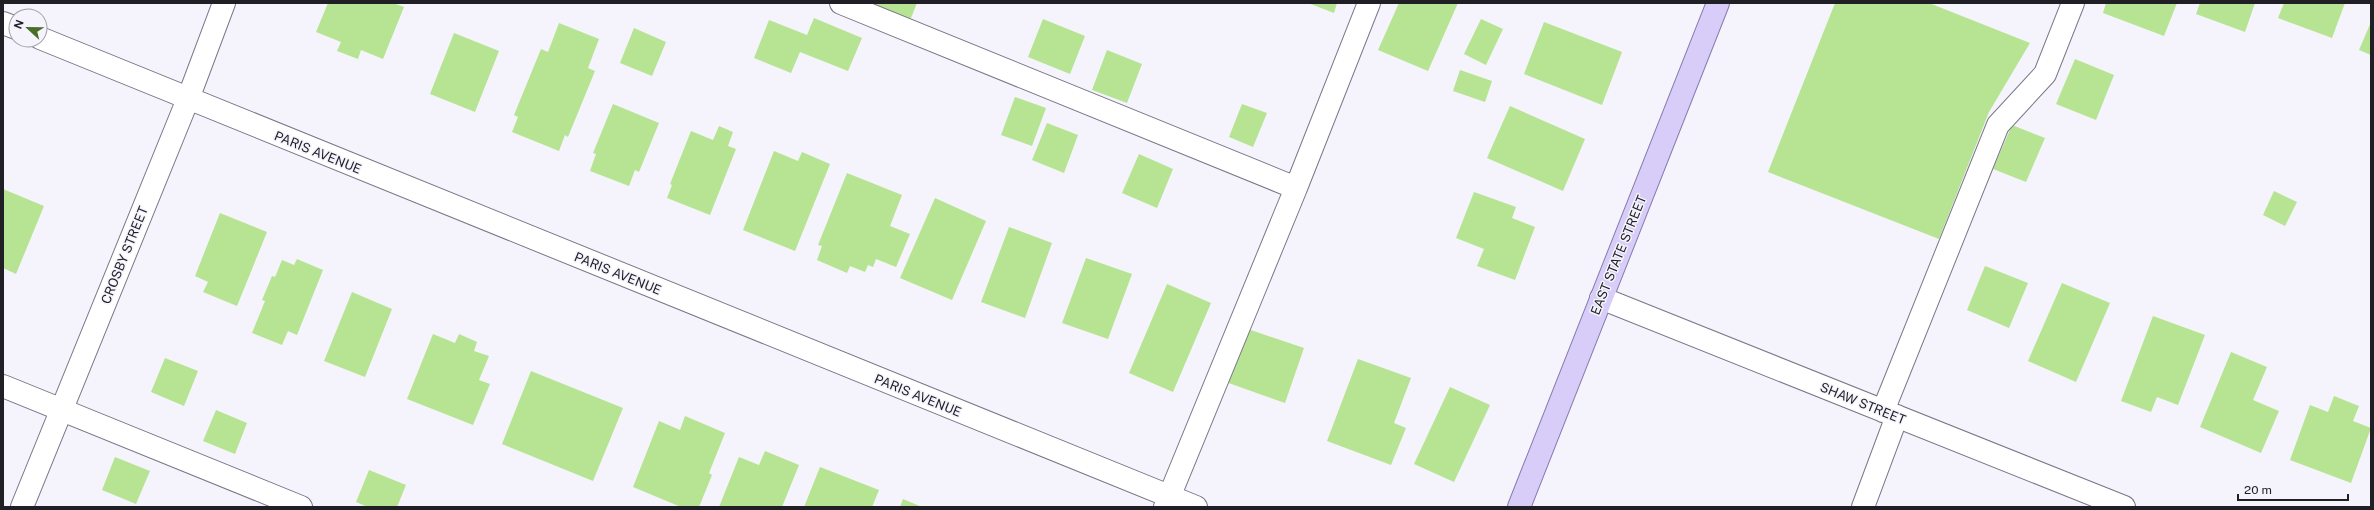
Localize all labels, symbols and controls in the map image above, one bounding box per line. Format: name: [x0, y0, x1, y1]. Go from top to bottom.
north arrow: [8, 8, 48, 48]
text: N: [12, 18, 26, 30]
street label: PARIS AVENUE: [272, 128, 364, 177]
street label: EAST STATE STREET: [1588, 193, 1649, 317]
street label: CROSBY STREET: [98, 204, 151, 306]
street label: PARIS AVENUE: [572, 249, 664, 298]
street label: PARIS AVENUE: [872, 371, 964, 420]
street label: SHAW STREET: [1818, 379, 1908, 428]
scale bar: [2238, 476, 2348, 502]
text: 20 m: [2244, 483, 2272, 497]

